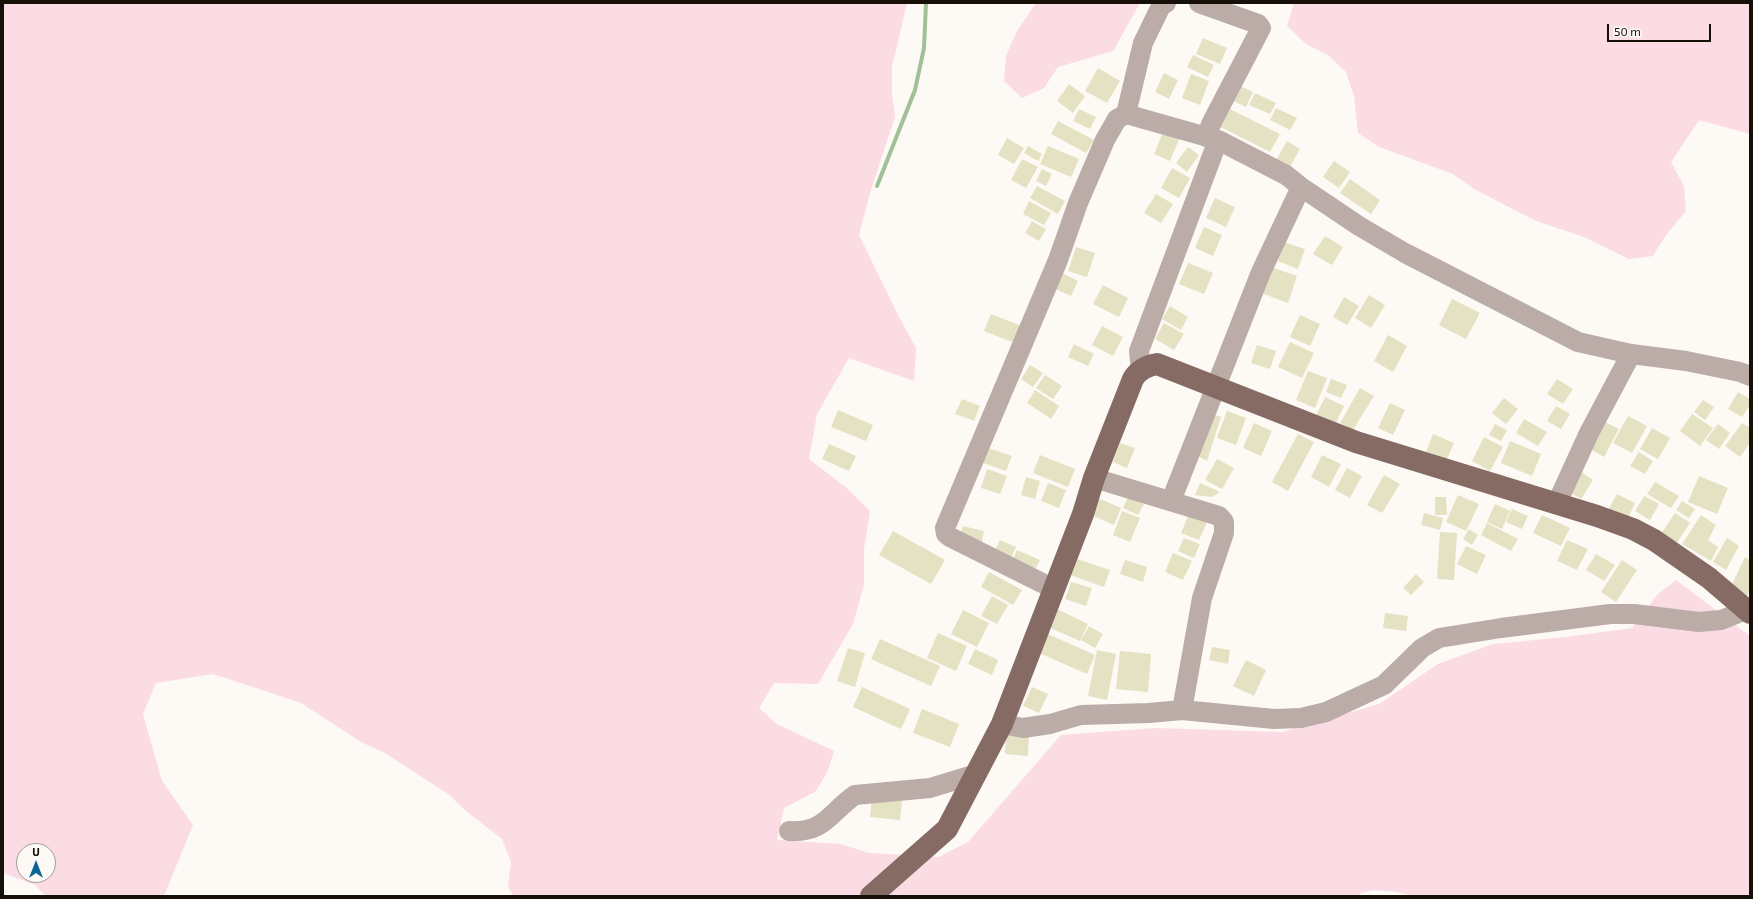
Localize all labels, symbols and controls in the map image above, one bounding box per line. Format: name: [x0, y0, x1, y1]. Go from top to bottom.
scale bar: [1609, 16, 1713, 42]
text: 50 m: [1614, 24, 1641, 38]
north arrow: [16, 843, 56, 883]
text: U: [32, 845, 40, 858]

